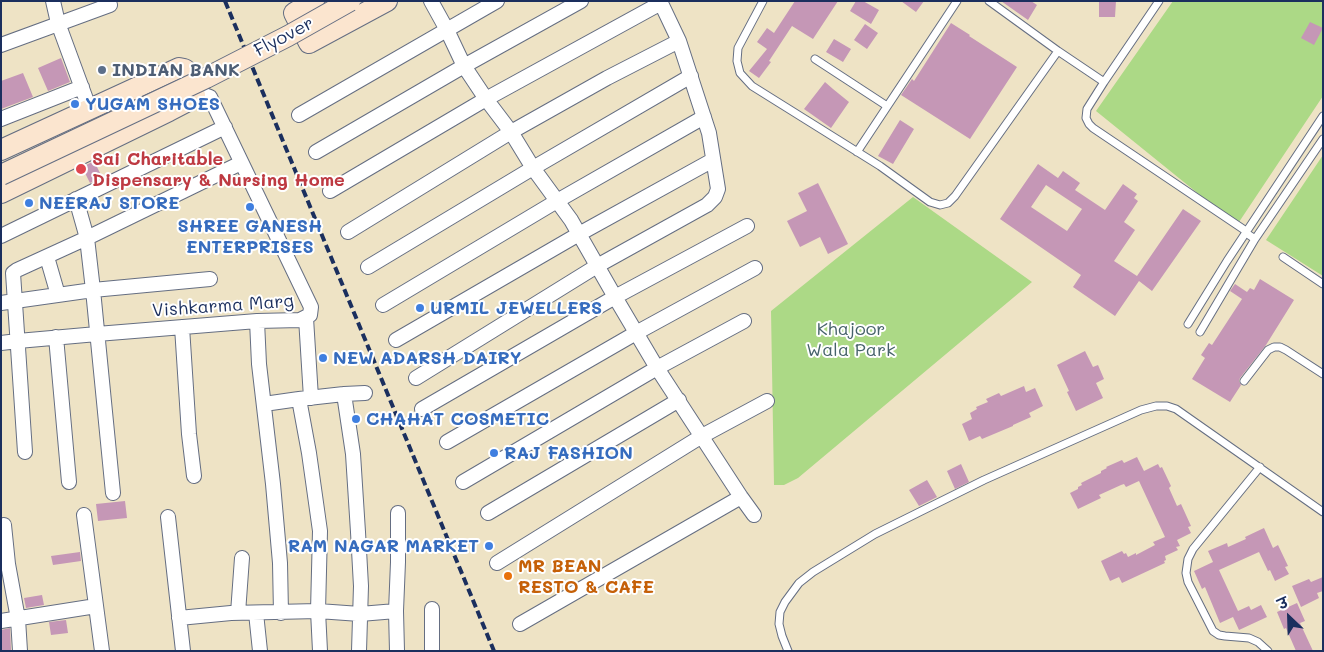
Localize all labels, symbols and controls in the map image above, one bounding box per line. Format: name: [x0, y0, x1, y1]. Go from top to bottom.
street label: Flyover: [251, 12, 317, 62]
place label: INDIAN BANK: [112, 59, 240, 81]
marker: INDIAN BANK: [96, 64, 108, 76]
place label: YUGAM SHOES: [85, 93, 220, 115]
marker: YUGAM SHOES: [69, 98, 81, 110]
place label: Sai Charitable Dispensary & Nursing Home: [92, 148, 345, 190]
marker: Sai Charitable Dispensary & Nursing Home: [74, 162, 88, 176]
place label: NEERAJ STORE: [39, 192, 180, 214]
marker: NEERAJ STORE: [23, 197, 35, 209]
marker: SHREE GANESH ENTERPRISES: [244, 201, 256, 213]
place label: SHREE GANESH ENTERPRISES: [177, 215, 323, 258]
street label: Vishkarma Marg: [151, 290, 295, 322]
place label: URMIL JEWELLERS: [430, 297, 602, 319]
marker: URMIL JEWELLERS: [414, 302, 426, 314]
park label: Khajoor Wala Park: [806, 318, 896, 360]
place label: NEW ADARSH DAIRY: [333, 347, 522, 369]
marker: NEW ADARSH DAIRY: [317, 352, 329, 364]
place label: CHAHAT COSMETIC: [366, 408, 549, 430]
marker: CHAHAT COSMETIC: [350, 413, 362, 425]
place label: RAJ FASHION: [504, 442, 633, 464]
marker: RAJ FASHION: [488, 447, 500, 459]
place label: RAM NAGAR MARKET: [288, 535, 479, 557]
marker: RAM NAGAR MARKET: [483, 540, 495, 552]
place label: MR BEAN RESTO & CAFE: [518, 555, 654, 598]
marker: MR BEAN RESTO & CAFE: [502, 570, 514, 582]
north arrow: [1264, 592, 1314, 642]
text: उ: [1275, 592, 1291, 613]

